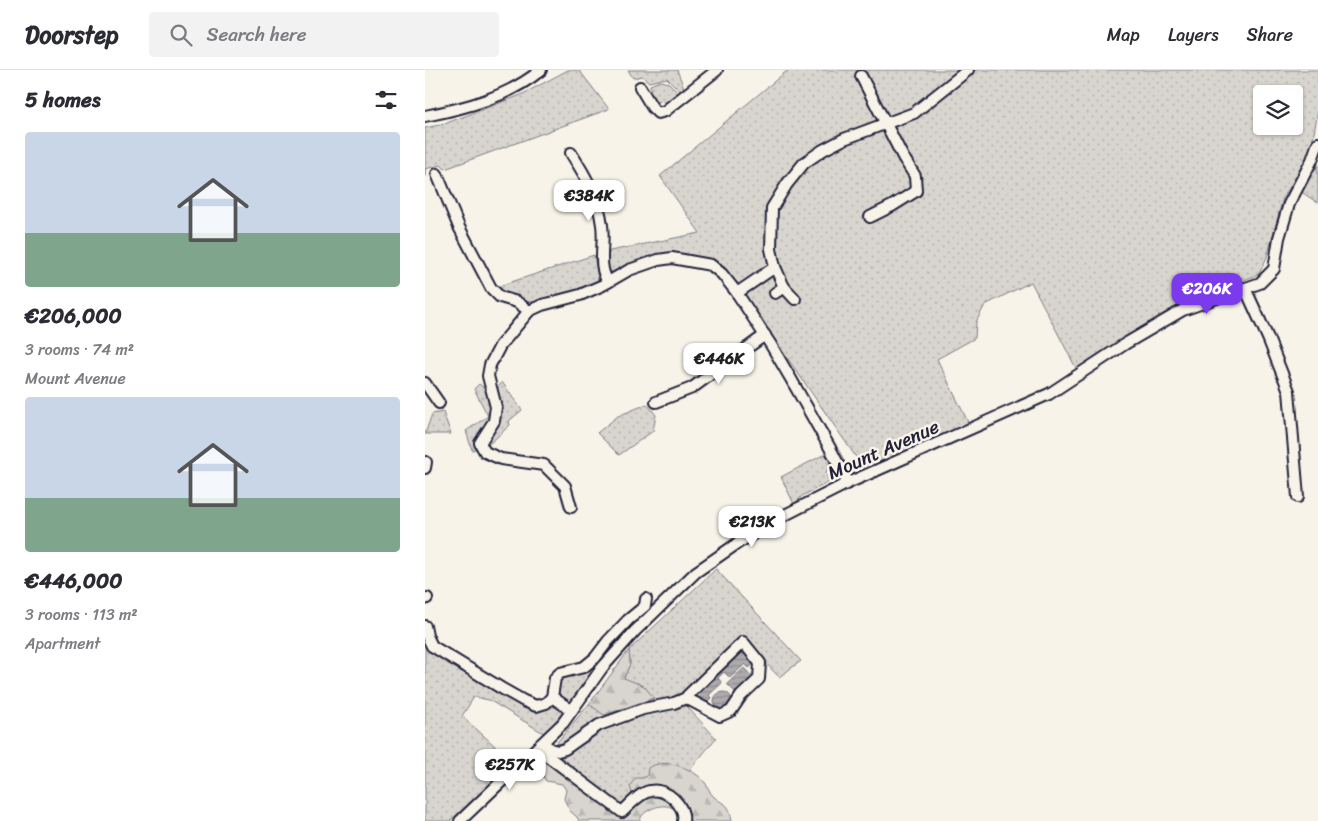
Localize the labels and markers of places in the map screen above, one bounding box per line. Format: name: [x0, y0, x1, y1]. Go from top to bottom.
pin: €384K: [554, 180, 624, 222]
pin: €206K: [1172, 272, 1242, 315]
pin: €446K: [684, 342, 754, 385]
pin: €213K: [717, 506, 787, 548]
pin: €257K: [475, 748, 545, 791]

